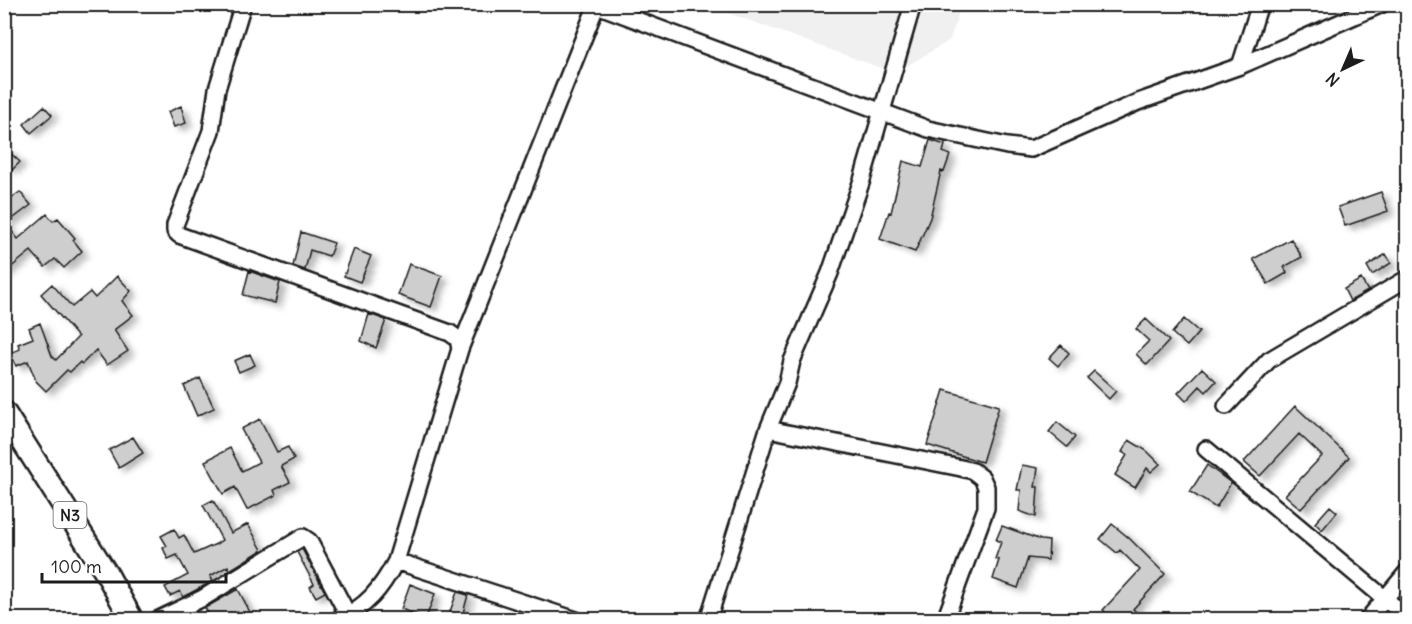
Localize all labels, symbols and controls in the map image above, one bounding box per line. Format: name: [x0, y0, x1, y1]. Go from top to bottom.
north arrow: [1313, 39, 1373, 99]
text: N: [1322, 69, 1344, 91]
road number: N3: [54, 502, 86, 528]
scale bar: [42, 546, 226, 584]
text: 100 m: [51, 555, 102, 578]

